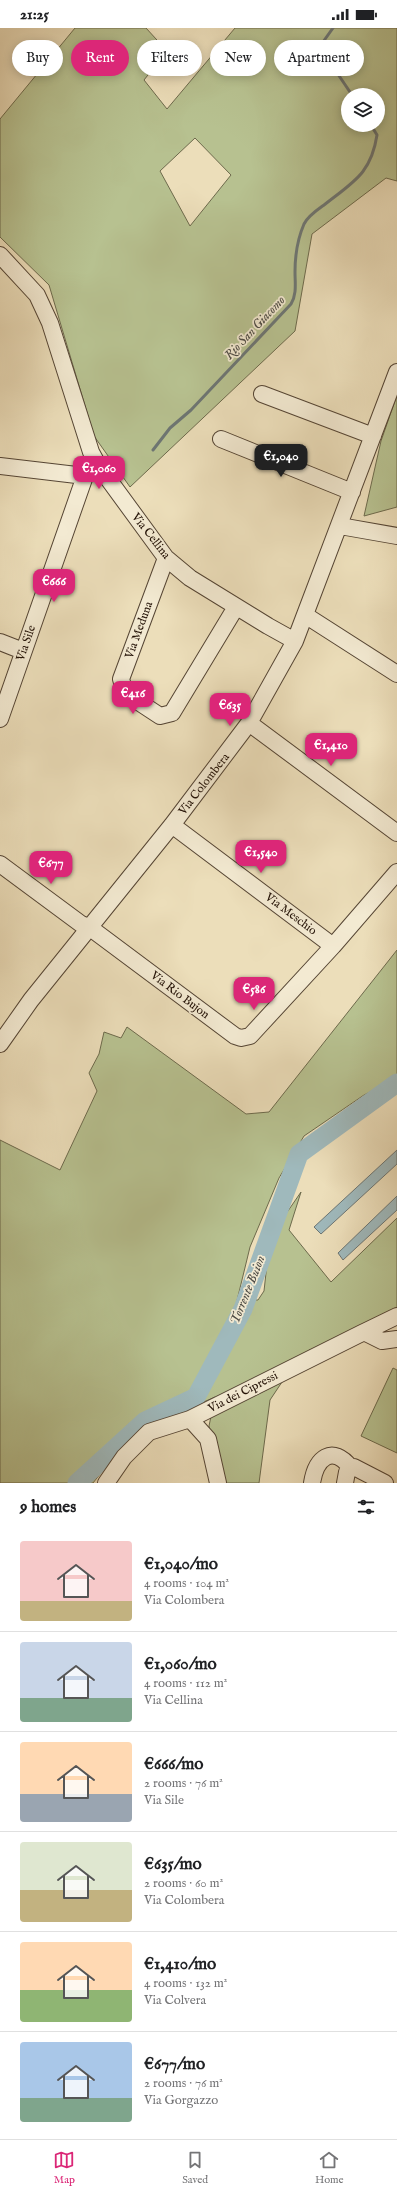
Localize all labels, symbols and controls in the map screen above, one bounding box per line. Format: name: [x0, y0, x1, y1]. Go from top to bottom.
text: 21:25: [20, 5, 49, 24]
chip: Buy: [12, 40, 63, 76]
chip: Rent: [71, 40, 129, 76]
chip: Filters: [137, 40, 202, 76]
chip: New: [210, 40, 266, 76]
chip: Apartment: [274, 40, 364, 76]
map controls: [341, 88, 385, 132]
button: layers: [341, 88, 385, 132]
water label: Rio San Giacomo: [221, 292, 289, 364]
pin: €1,040: [248, 444, 314, 478]
text: €1,040: [263, 448, 299, 465]
pin: €1,060: [66, 456, 132, 490]
text: €1,060: [82, 460, 116, 477]
street label: Via Cellina: [128, 509, 174, 563]
pin: €666: [30, 569, 78, 603]
text: €666: [42, 573, 66, 590]
street label: Via Meduna: [121, 599, 157, 662]
street label: Via Sile: [13, 623, 39, 664]
pin: €416: [109, 681, 157, 715]
text: €416: [121, 685, 145, 702]
pin: €635: [206, 693, 254, 727]
text: €635: [219, 697, 241, 714]
pin: €1,410: [298, 733, 364, 767]
text: €1,410: [314, 737, 348, 754]
street label: Via Colombera: [175, 749, 233, 819]
pin: €1,540: [228, 840, 294, 874]
text: €1,540: [244, 844, 278, 861]
pin: €677: [27, 851, 75, 885]
text: €677: [38, 855, 64, 872]
street label: Via Meschio: [261, 889, 320, 939]
street label: Via Rio Bujon: [147, 967, 213, 1022]
pin: €586: [230, 977, 278, 1011]
text: €586: [243, 981, 265, 998]
water label: Torrente Buion: [227, 1253, 269, 1327]
street label: Via dei Cipressi: [205, 1368, 281, 1417]
icon: filters: [355, 1496, 377, 1518]
text: 9 homes: [20, 1497, 76, 1518]
text: €1,040/mo: [144, 1554, 218, 1575]
icon: home: [52, 1557, 100, 1605]
text: 4 rooms · 104 m²: [144, 1575, 229, 1592]
text: Via Colombera: [144, 1592, 224, 1609]
text: €1,060/mo: [144, 1654, 217, 1675]
icon: home: [52, 1658, 100, 1706]
text: 4 rooms · 112 m²: [144, 1675, 227, 1692]
text: Via Cellina: [144, 1692, 203, 1709]
text: €666/mo: [144, 1754, 204, 1775]
icon: home: [52, 1758, 100, 1806]
text: 2 rooms · 76 m²: [144, 1775, 223, 1792]
text: Via Sile: [144, 1792, 184, 1809]
text: €635/mo: [144, 1854, 202, 1875]
icon: home: [52, 1858, 100, 1906]
text: 2 rooms · 60 m²: [144, 1875, 223, 1892]
text: Via Colombera: [144, 1892, 224, 1909]
text: €1,410/mo: [144, 1954, 216, 1975]
icon: home: [52, 1958, 100, 2006]
text: 4 rooms · 132 m²: [144, 1975, 227, 1992]
text: Via Colvera: [144, 1992, 206, 2009]
text: €677/mo: [144, 2054, 205, 2075]
icon: home: [52, 2058, 100, 2106]
text: 2 rooms · 76 m²: [144, 2075, 223, 2092]
text: Via Gorgazzo: [144, 2092, 218, 2109]
tab: Map: [53, 2149, 75, 2187]
tab: Saved: [182, 2149, 208, 2187]
tab: Home: [315, 2149, 344, 2187]

